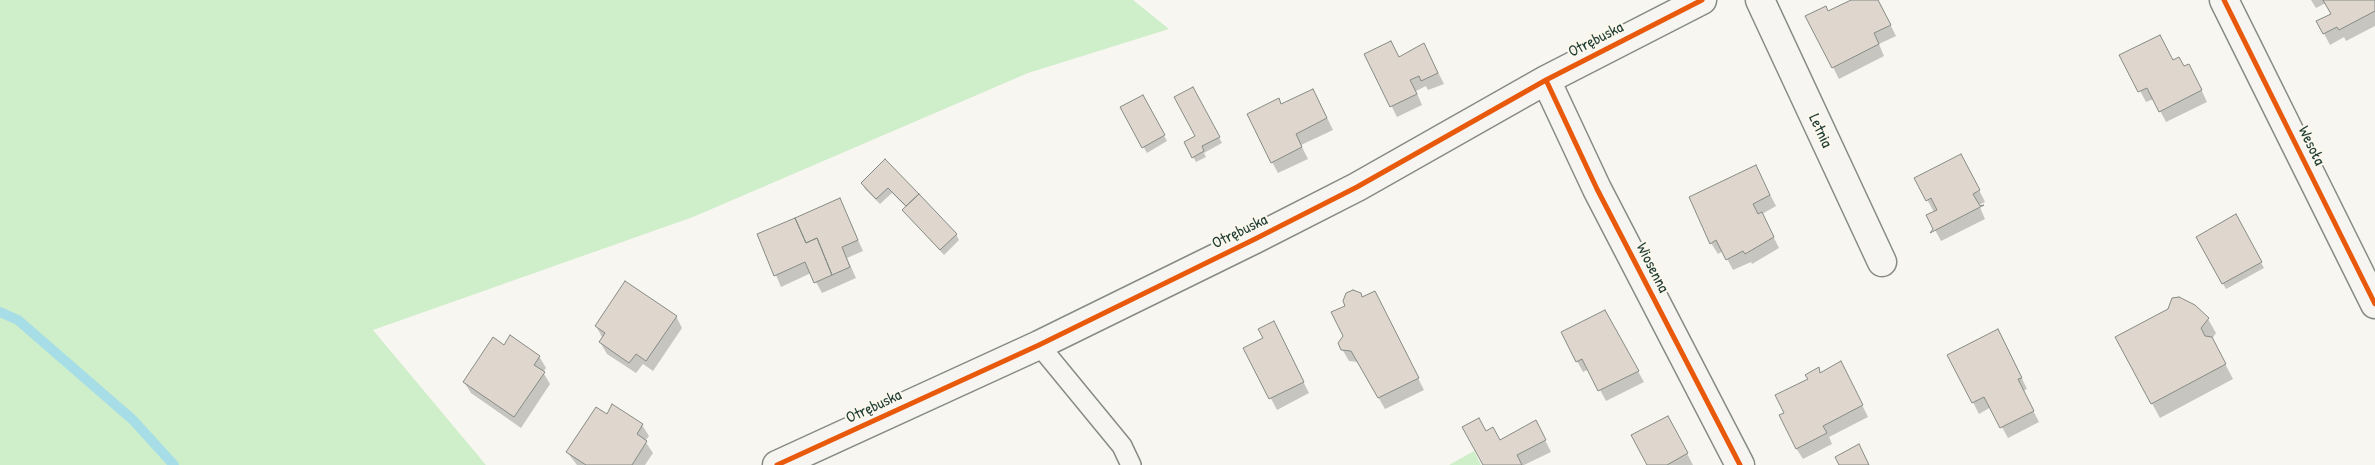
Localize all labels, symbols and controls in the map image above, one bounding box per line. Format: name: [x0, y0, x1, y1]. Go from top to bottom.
street label: Otrębuska: [1565, 18, 1627, 62]
street label: Letnia: [1804, 111, 1836, 151]
street label: Wesoła: [2293, 123, 2329, 169]
street label: Otrębuska: [1209, 210, 1271, 254]
street label: Wiosenna: [1631, 240, 1673, 296]
street label: Otrębuska: [843, 386, 905, 428]

